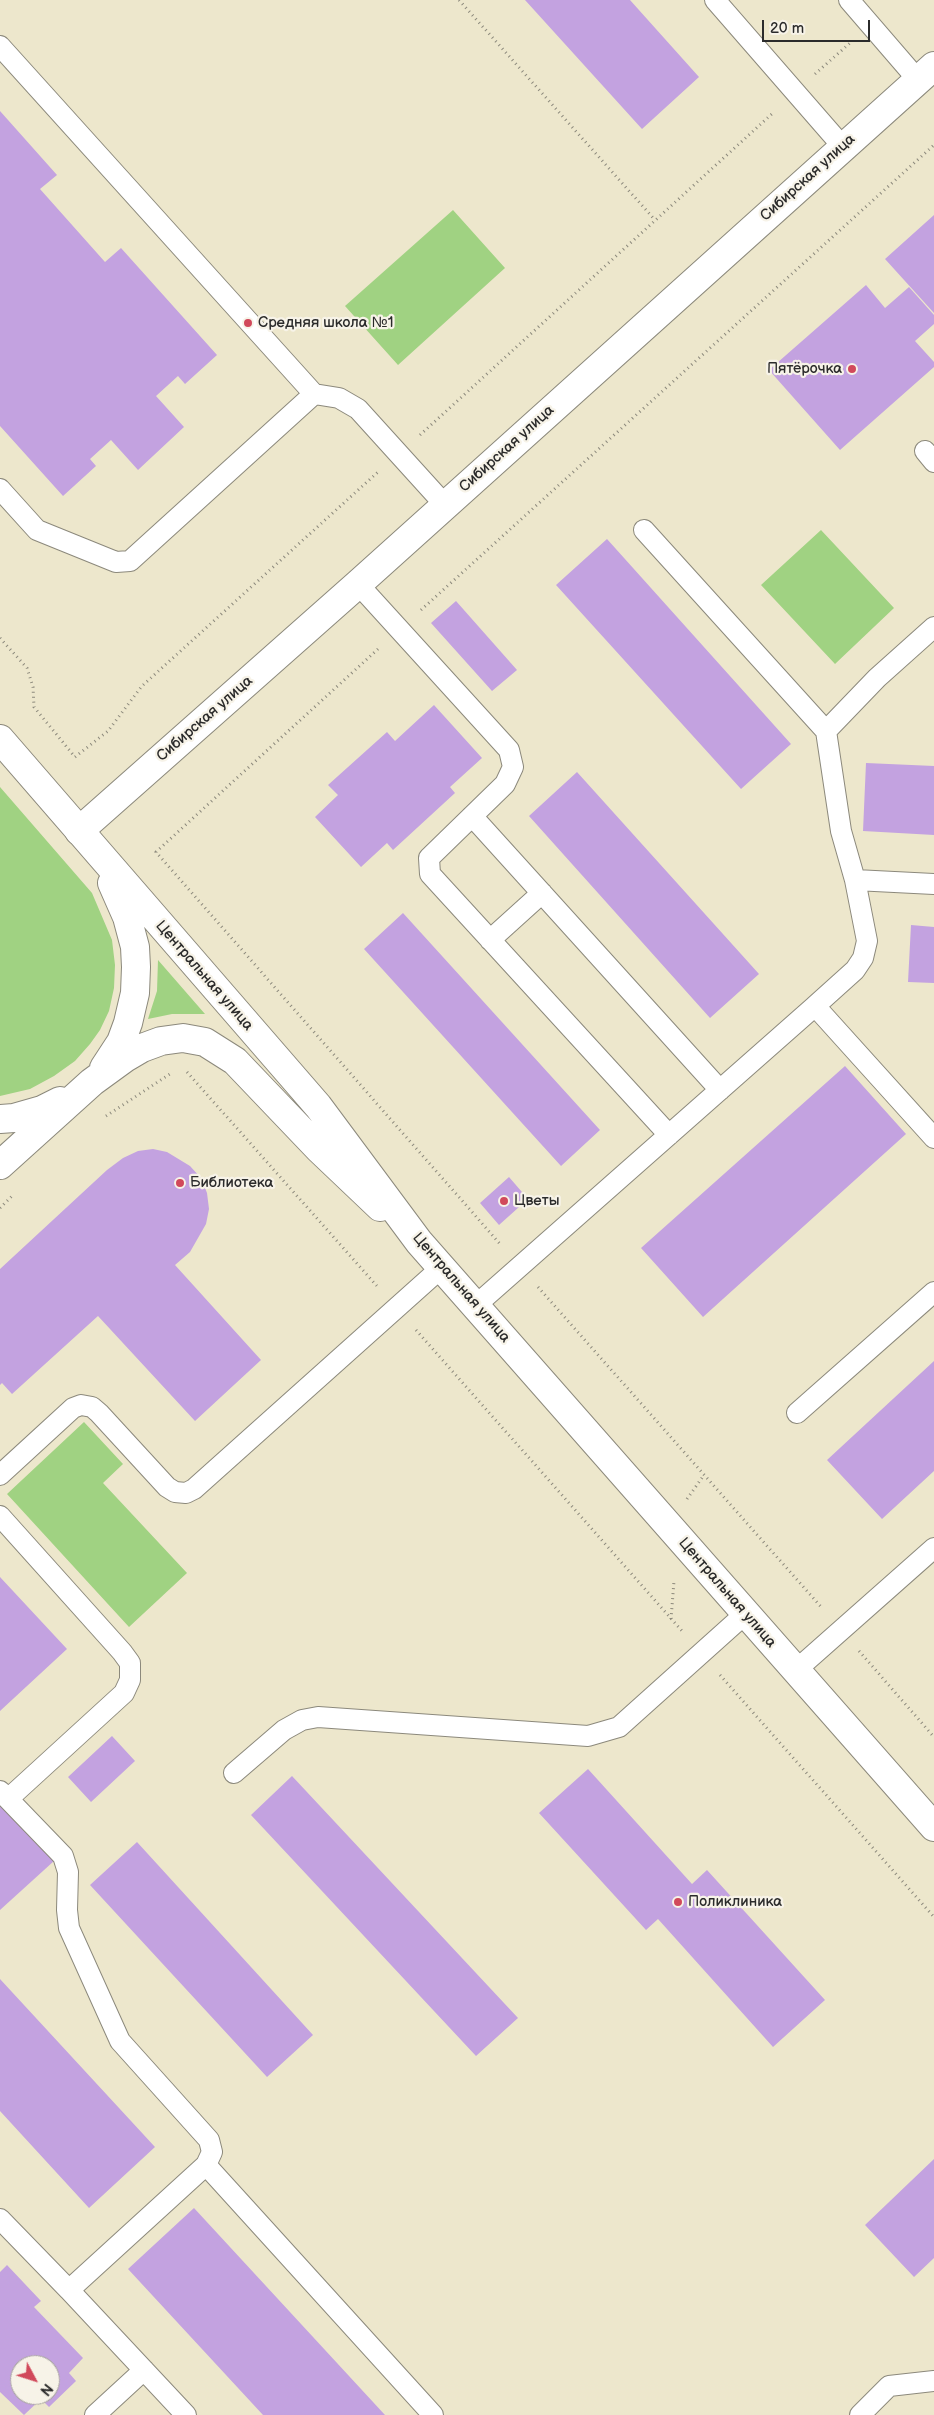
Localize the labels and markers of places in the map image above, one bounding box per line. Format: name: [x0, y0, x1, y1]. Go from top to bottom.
place label: Средняя школа №1: [258, 314, 394, 332]
marker: Средняя школа №1: [242, 317, 254, 329]
place label: Пятёрочка: [767, 360, 842, 378]
marker: Пятёрочка: [846, 363, 858, 375]
place label: Библиотека: [190, 1174, 273, 1192]
marker: Библиотека: [174, 1177, 186, 1189]
place label: Цветы: [514, 1192, 559, 1210]
marker: Цветы: [498, 1195, 510, 1207]
place label: Поликлиника: [688, 1893, 782, 1911]
marker: Поликлиника: [672, 1896, 684, 1908]

